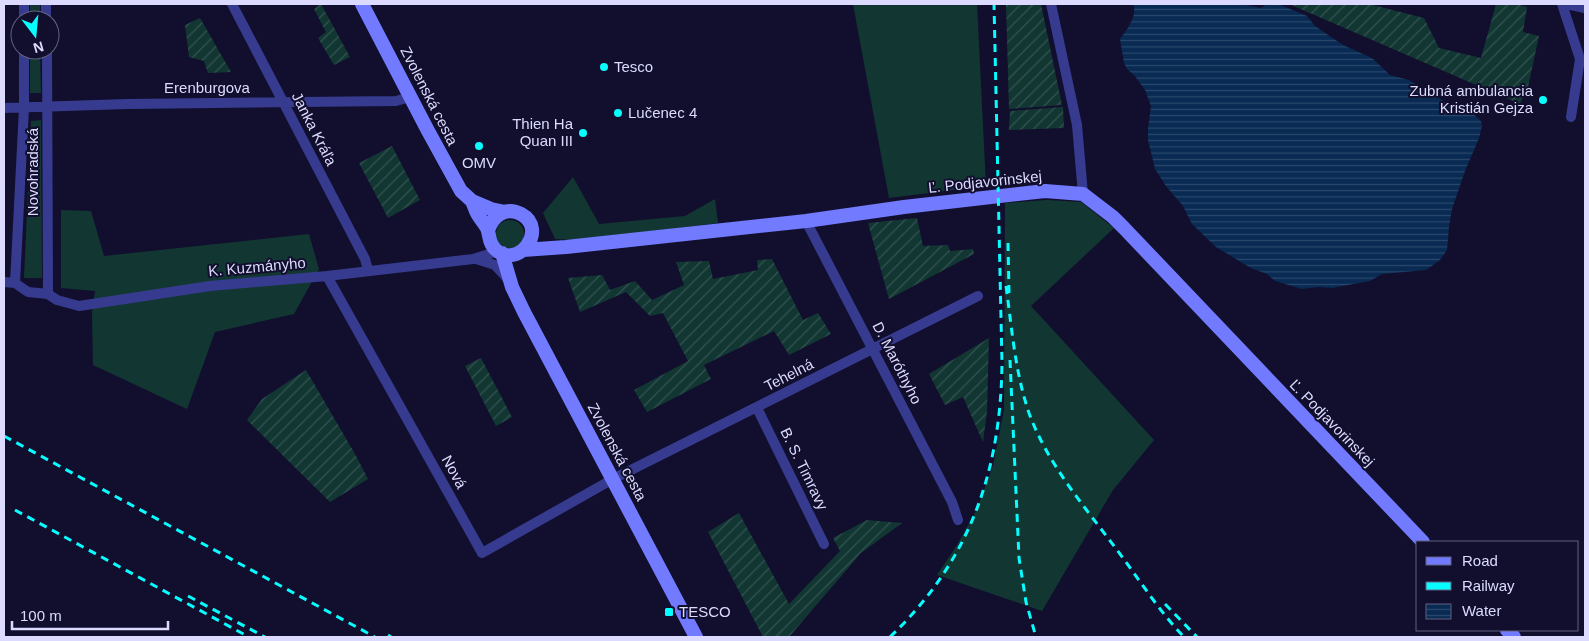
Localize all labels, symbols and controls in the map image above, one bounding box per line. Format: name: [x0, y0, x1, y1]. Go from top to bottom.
north arrow: [10, 10, 60, 60]
text: N: [32, 38, 46, 57]
street label: Zvolenská cesta: [397, 44, 462, 149]
place label: Tesco: [614, 58, 653, 75]
marker: Tesco: [598, 61, 610, 73]
street label: Erenburgova: [164, 79, 251, 96]
place label: Zubná ambulancia Kristián Gejza: [1410, 82, 1534, 116]
street label: Janka Kráľa: [289, 89, 341, 169]
marker: Zubná ambulancia Kristián Gejza: [1537, 94, 1549, 106]
place label: Lučenec 4: [628, 104, 697, 121]
marker: Lučenec 4: [612, 107, 624, 119]
place label: Thien Ha Quan III: [512, 115, 574, 149]
street label: Novohradská: [24, 127, 41, 216]
marker: Thien Ha Quan III: [577, 127, 589, 139]
marker: OMV: [473, 140, 485, 152]
place label: OMV: [462, 154, 496, 171]
street label: Ľ. Podjavorinskej: [927, 167, 1043, 196]
street label: K. Kuzmányho: [208, 254, 306, 279]
street label: D. Maróthyho: [869, 319, 925, 407]
street label: Tehelná: [762, 355, 817, 394]
street label: Ľ. Podjavorinskej: [1287, 376, 1378, 470]
street label: Zvolenská cesta: [584, 400, 651, 504]
street label: B. S. Timravy: [777, 425, 832, 513]
street label: Nová: [439, 452, 471, 492]
legend: [1416, 541, 1579, 631]
text: Road: [1462, 552, 1498, 569]
text: Railway: [1462, 577, 1515, 594]
scale bar: [12, 598, 169, 630]
text: Water: [1462, 602, 1501, 619]
place label: TESCO: [679, 603, 731, 620]
marker: TESCO: [663, 606, 675, 618]
text: 100 m: [20, 607, 62, 624]

